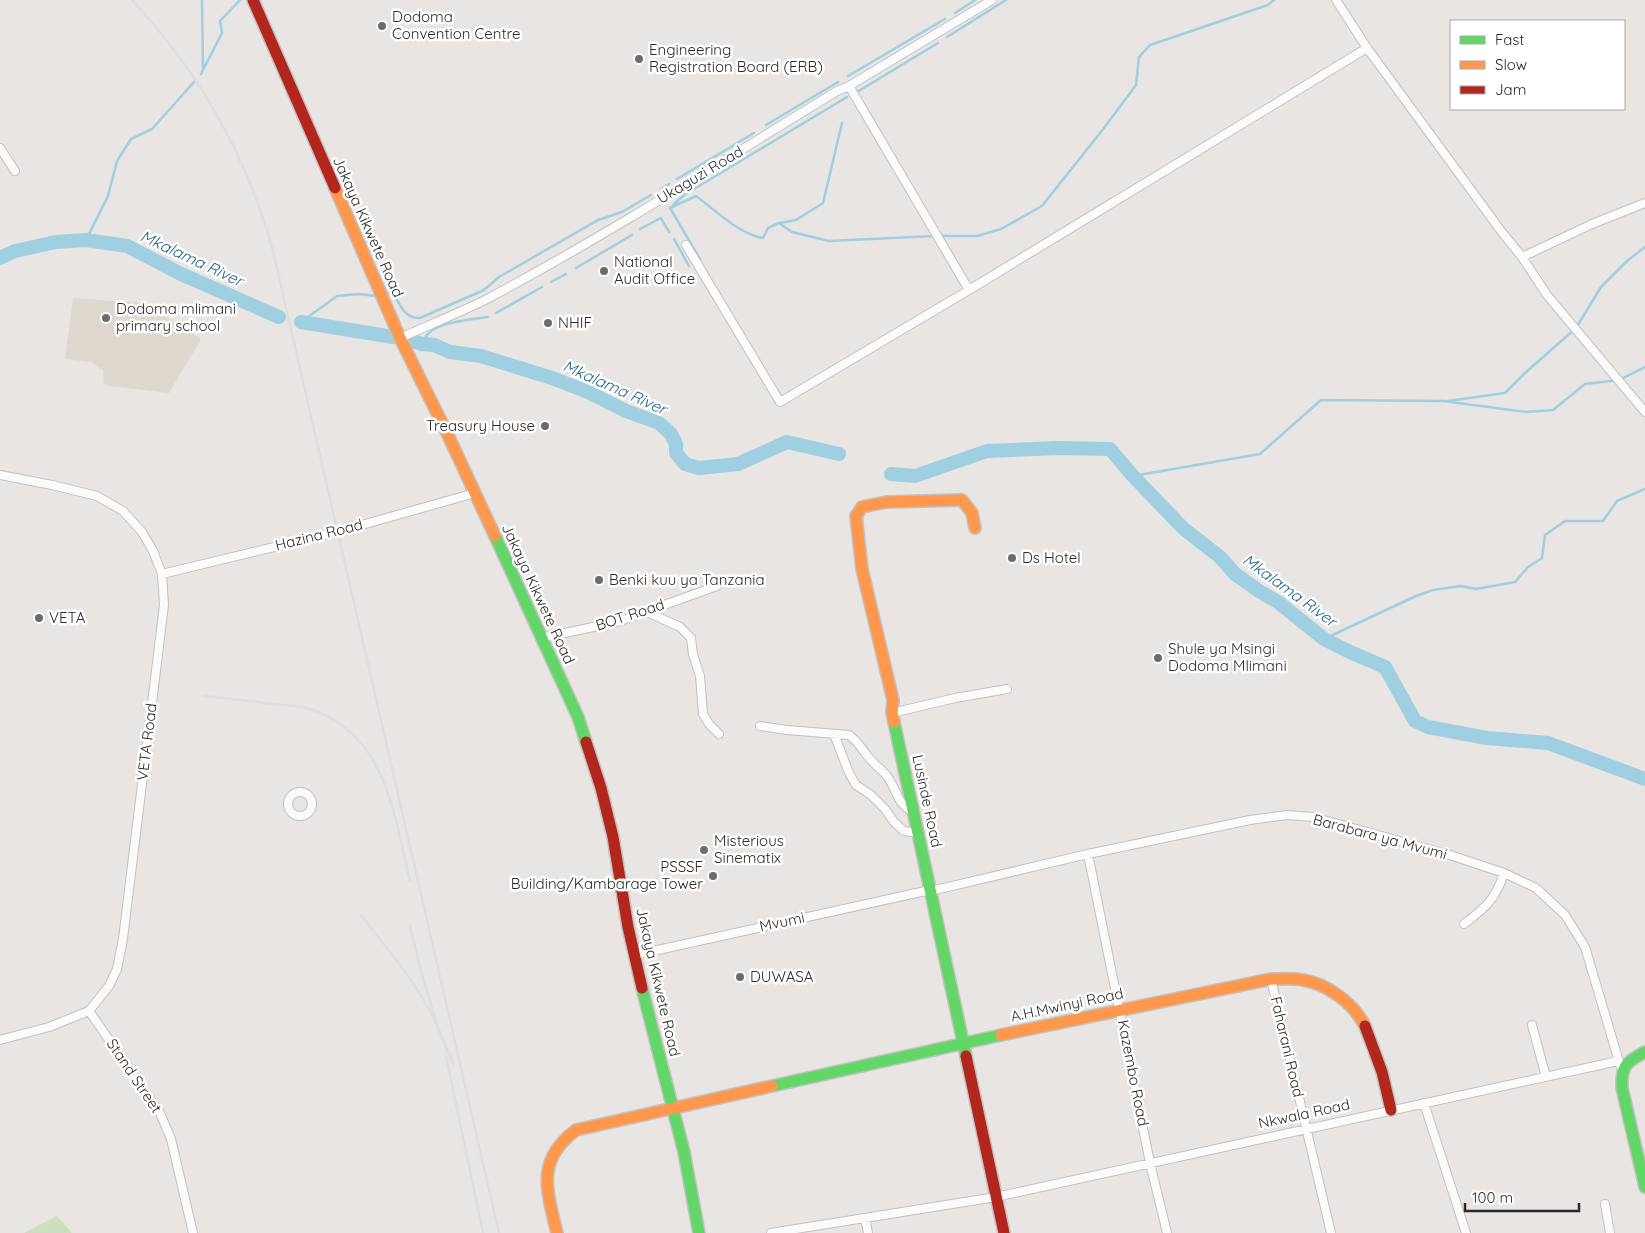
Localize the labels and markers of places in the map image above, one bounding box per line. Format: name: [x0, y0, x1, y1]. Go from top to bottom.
place label: Dodoma Convention Centre: [392, 7, 521, 43]
marker: Dodoma Convention Centre: [376, 20, 388, 32]
place label: Engineering Registration Board (ERB): [649, 40, 823, 76]
marker: Engineering Registration Board (ERB): [633, 53, 645, 65]
place label: National Audit Office: [614, 252, 695, 288]
marker: National Audit Office: [598, 265, 610, 277]
place label: Dodoma mlimani primary school: [116, 299, 236, 335]
marker: Dodoma mlimani primary school: [100, 312, 112, 324]
place label: NHIF: [558, 313, 592, 332]
marker: NHIF: [542, 317, 554, 329]
place label: Treasury House: [426, 416, 535, 435]
marker: Treasury House: [539, 420, 551, 432]
place label: Ds Hotel: [1022, 548, 1081, 567]
marker: Ds Hotel: [1006, 552, 1018, 564]
place label: Benki kuu ya Tanzania: [609, 570, 765, 589]
marker: Benki kuu ya Tanzania: [593, 574, 605, 586]
place label: VETA: [49, 608, 86, 627]
marker: VETA: [33, 612, 45, 624]
place label: Shule ya Msingi Dodoma Mlimani: [1168, 639, 1287, 675]
marker: Shule ya Msingi Dodoma Mlimani: [1152, 652, 1164, 664]
place label: Misterious Sinematix: [714, 831, 784, 867]
marker: Misterious Sinematix: [698, 844, 710, 856]
place label: PSSSF Building/Kambarage Tower: [511, 857, 703, 893]
marker: PSSSF Building/Kambarage Tower: [707, 870, 719, 882]
place label: DUWASA: [750, 967, 814, 986]
marker: DUWASA: [734, 971, 746, 983]

